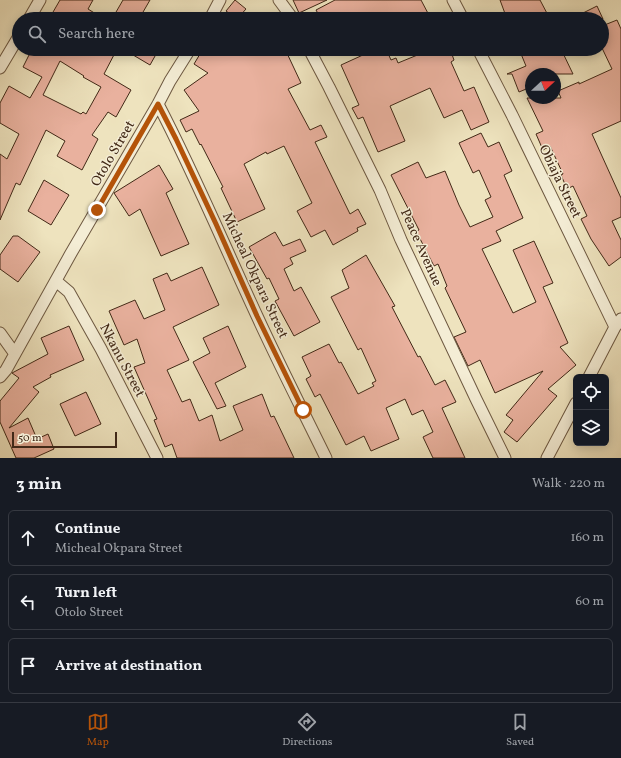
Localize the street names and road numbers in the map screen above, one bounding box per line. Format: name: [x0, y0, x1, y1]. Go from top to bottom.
street label: Otolo Street: [87, 117, 140, 190]
street label: Obiaja Street: [534, 142, 586, 222]
street label: Peace Avenue: [395, 206, 446, 290]
street label: Micheal Okpara Street: [217, 209, 292, 342]
street label: Nkanu Street: [94, 321, 149, 401]

